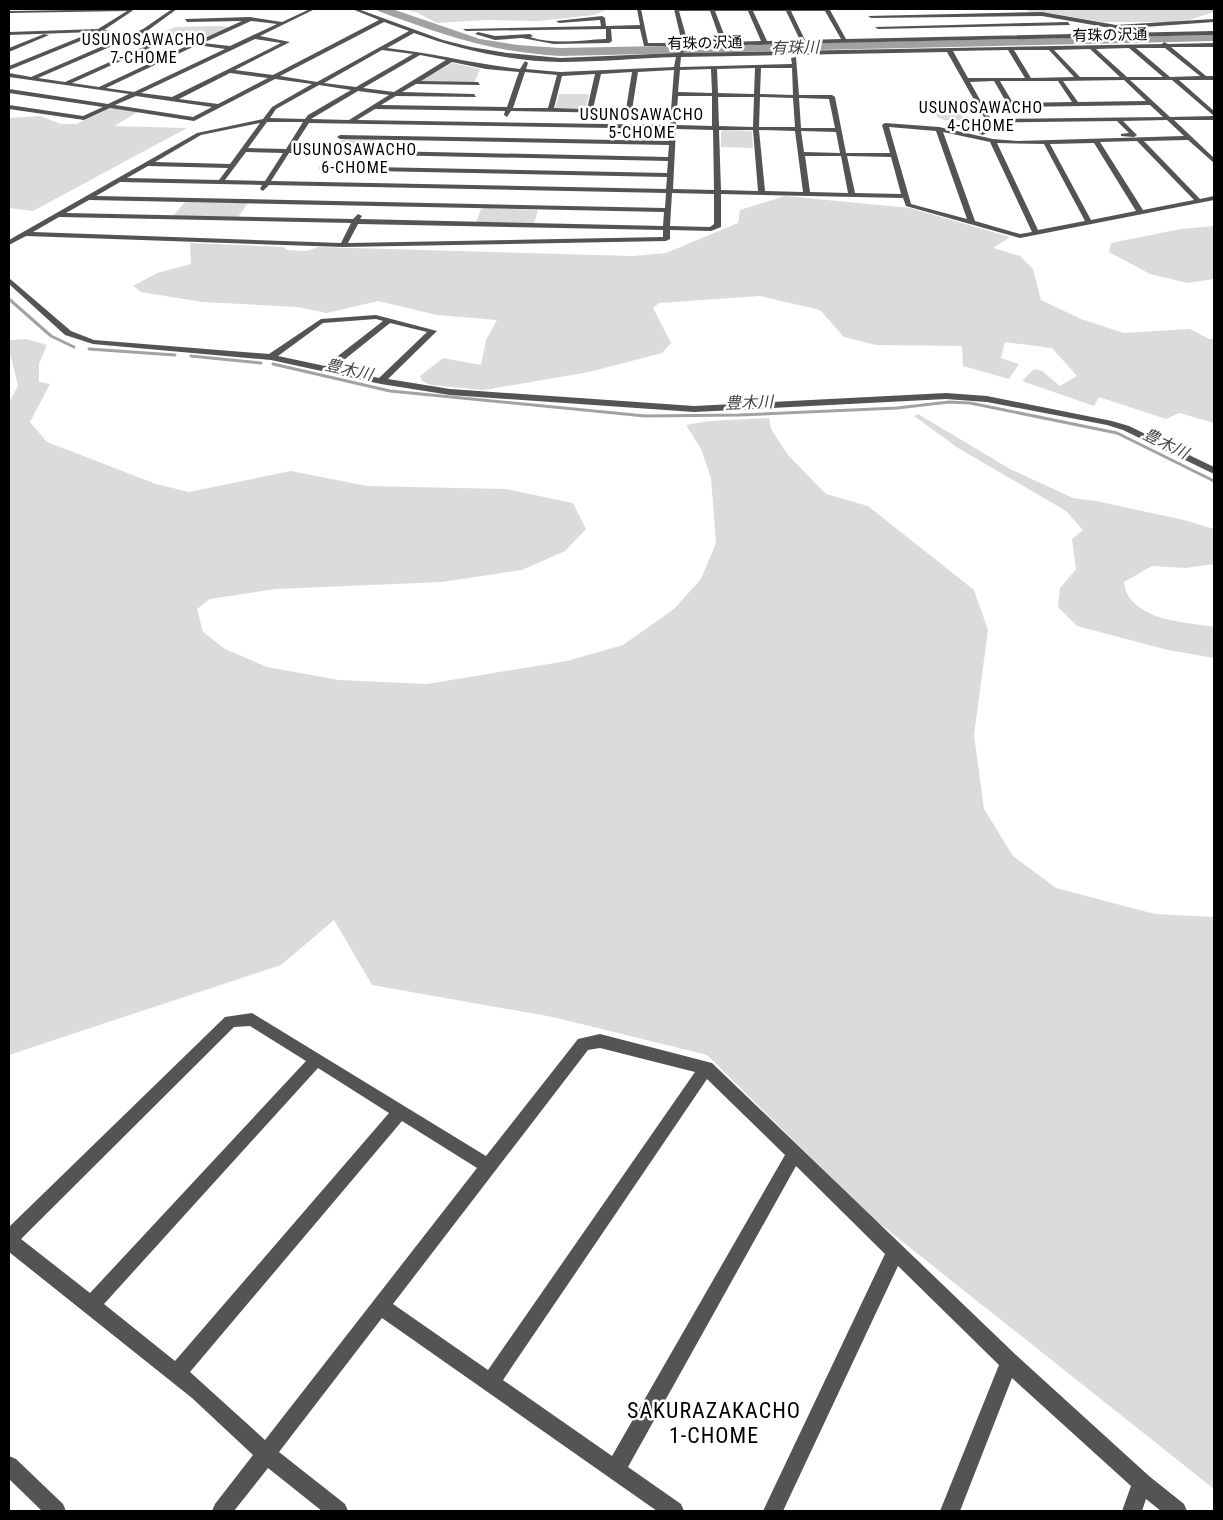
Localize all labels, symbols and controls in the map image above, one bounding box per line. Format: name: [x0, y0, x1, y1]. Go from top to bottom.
street label: 有珠の沢通: [1072, 25, 1148, 45]
district label: USUNOSAWACHO 7-CHOME: [82, 30, 206, 67]
street label: 有珠の沢通: [667, 33, 743, 53]
water label: 有珠川: [771, 38, 821, 57]
district label: USUNOSAWACHO 4-CHOME: [919, 98, 1043, 135]
district label: USUNOSAWACHO 5-CHOME: [580, 105, 704, 142]
district label: USUNOSAWACHO 6-CHOME: [293, 140, 417, 177]
water label: 豊木川: [323, 355, 376, 385]
water label: 豊木川: [725, 392, 775, 413]
water label: 豊木川: [1140, 424, 1193, 463]
district label: SAKURAZAKACHO 1-CHOME: [627, 1398, 801, 1448]

